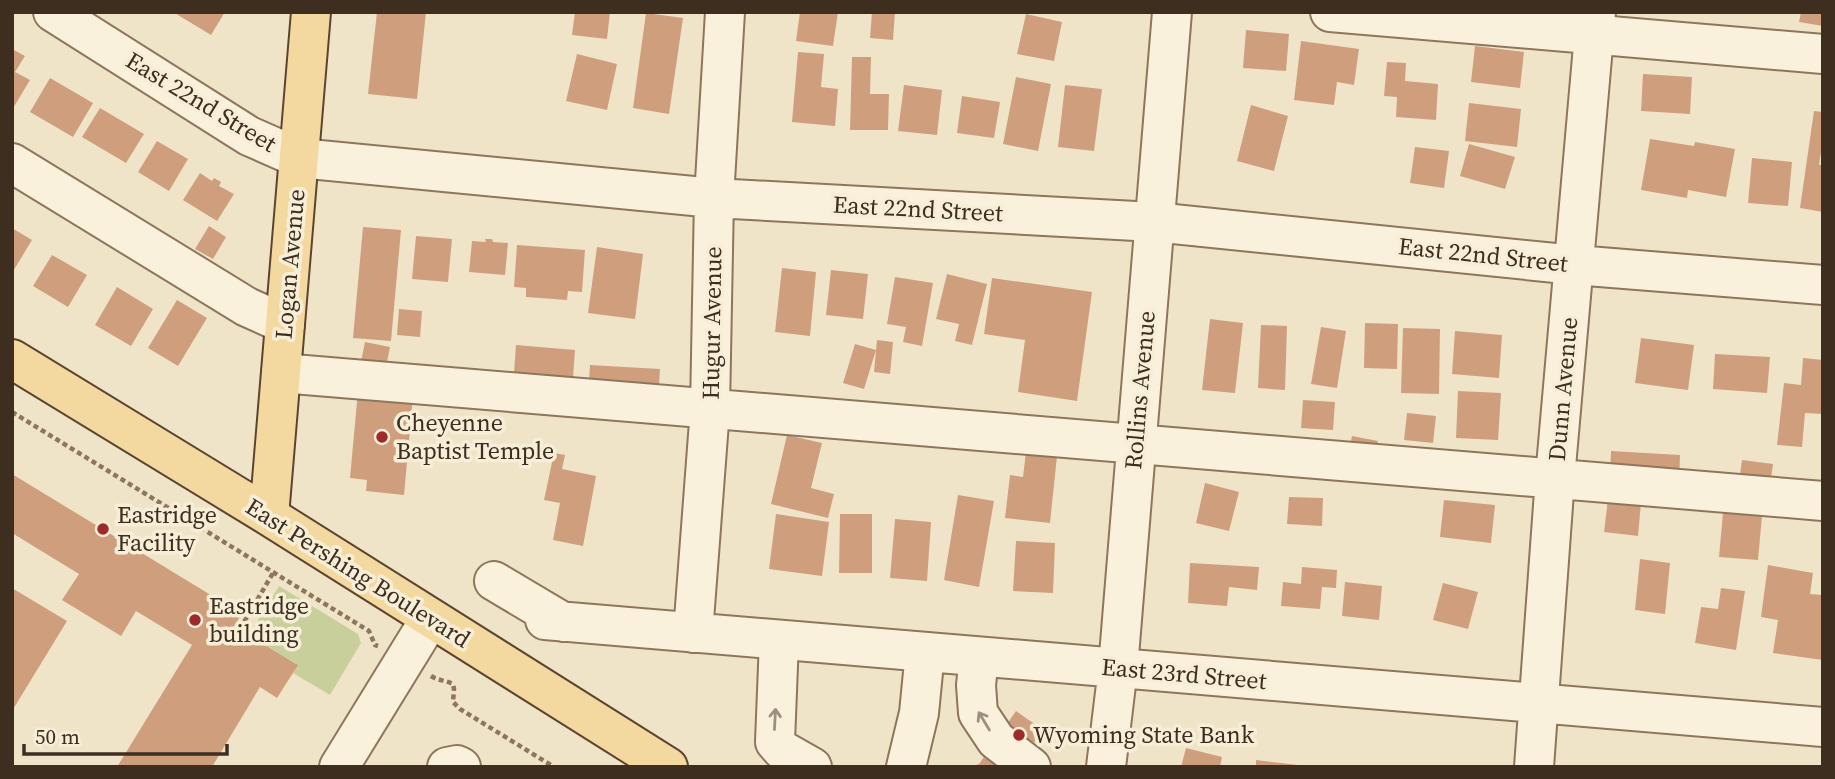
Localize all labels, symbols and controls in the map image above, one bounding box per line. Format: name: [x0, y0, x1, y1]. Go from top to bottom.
street label: East 22nd Street: [120, 44, 283, 160]
street label: Logan Avenue: [267, 188, 312, 340]
street label: East 22nd Street: [832, 188, 1004, 229]
street label: East 22nd Street: [1397, 229, 1570, 280]
street label: Hugur Avenue: [694, 246, 729, 400]
street label: Rollins Avenue: [1116, 309, 1163, 471]
street label: Dunn Avenue: [1540, 316, 1585, 462]
place label: Cheyenne Baptist Temple: [396, 406, 554, 467]
marker: Cheyenne Baptist Temple: [374, 429, 390, 445]
street label: East Pershing Boulevard: [240, 490, 477, 655]
place label: Eastridge Facility: [117, 498, 217, 559]
marker: Eastridge Facility: [95, 521, 111, 537]
place label: Eastridge building: [209, 589, 309, 650]
marker: Eastridge building: [187, 612, 203, 628]
street label: East 23rd Street: [1100, 650, 1268, 697]
one-way arrow: [769, 708, 782, 730]
scale bar: [24, 712, 228, 756]
one-way arrow: [976, 712, 990, 732]
place label: Wyoming State Bank: [1033, 718, 1255, 751]
text: 50 m: [35, 722, 80, 751]
marker: Wyoming State Bank: [1011, 727, 1027, 743]

